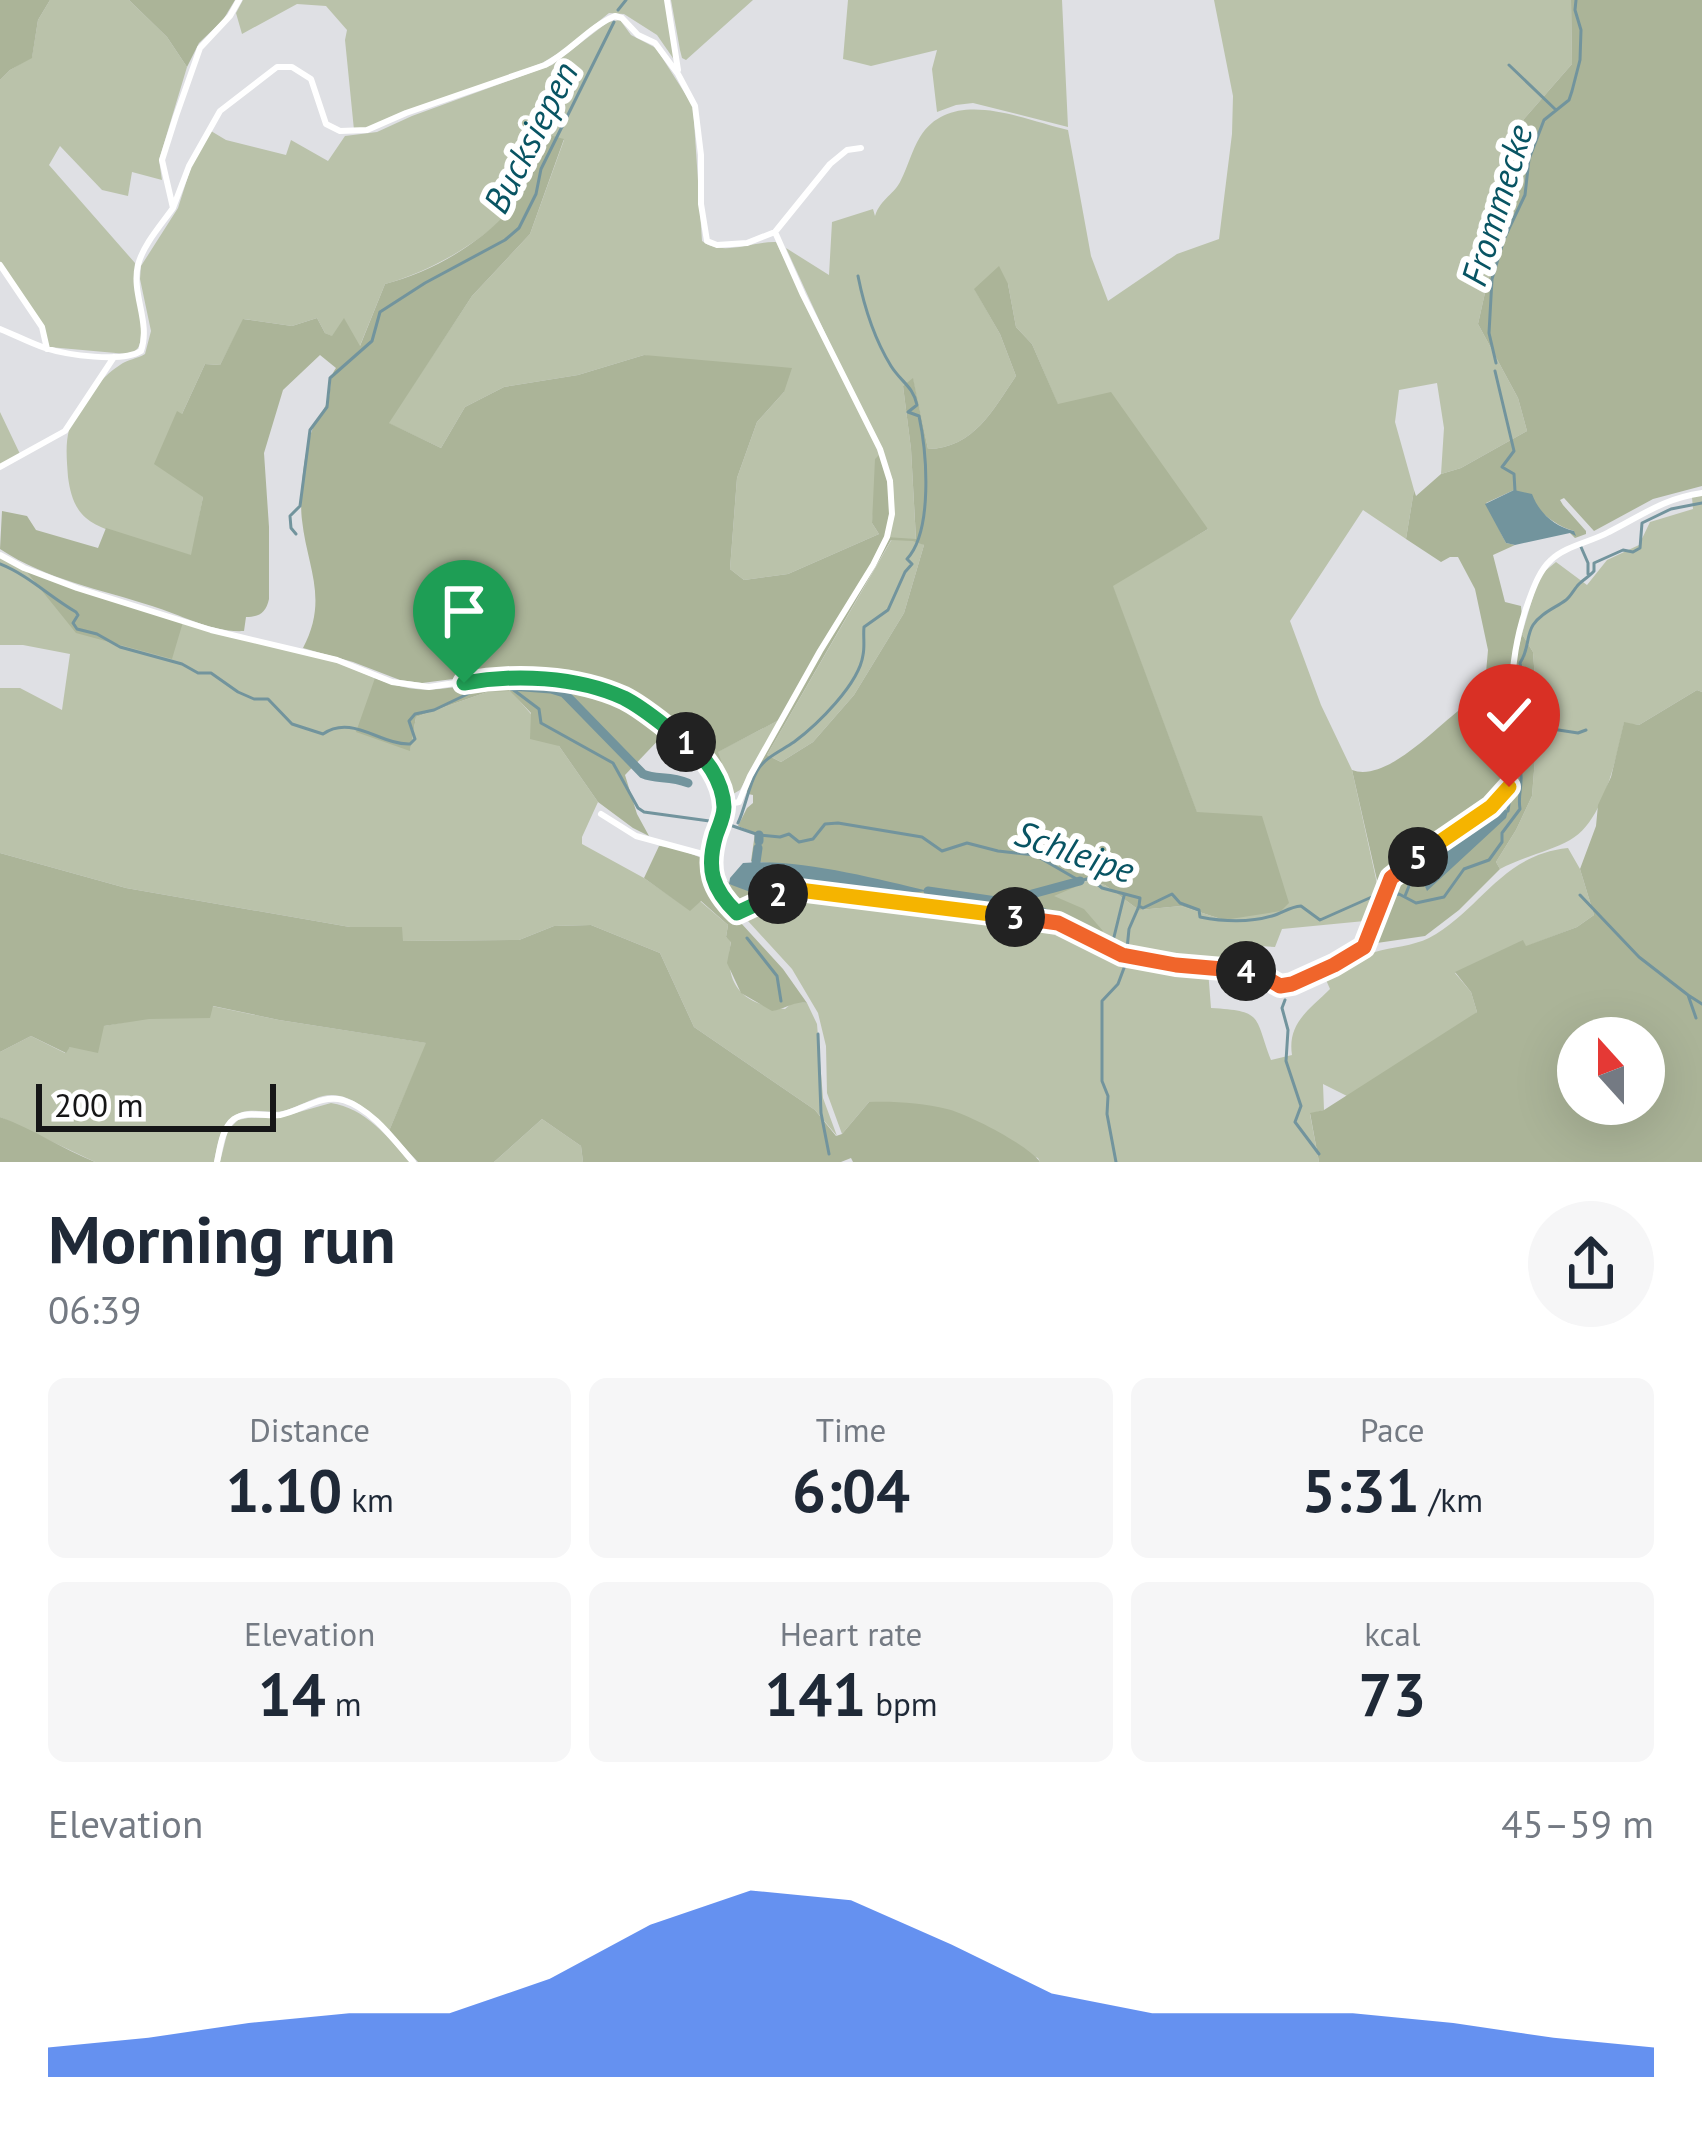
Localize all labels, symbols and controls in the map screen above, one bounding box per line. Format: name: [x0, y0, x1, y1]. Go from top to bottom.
water label: Bucksiepen: [472, 53, 588, 221]
water label: Frommecke: [1449, 118, 1543, 291]
pin: [413, 560, 515, 683]
icon: arrive: [431, 578, 497, 644]
pin: [1458, 664, 1560, 787]
icon: check: [1476, 682, 1542, 748]
pin: 1: [656, 712, 716, 772]
text: 1: [677, 720, 695, 763]
water label: Schleipe: [1009, 809, 1141, 893]
pin: 5: [1388, 827, 1448, 887]
text: 5: [1409, 835, 1427, 878]
pin: 2: [748, 864, 808, 924]
text: 2: [769, 872, 787, 915]
pin: 3: [985, 887, 1045, 947]
text: 3: [1006, 895, 1024, 938]
pin: 4: [1216, 941, 1276, 1001]
text: 4: [1237, 949, 1255, 992]
north arrow: [1557, 1017, 1665, 1125]
map controls: [1557, 1017, 1665, 1125]
scale bar: [36, 1078, 276, 1131]
text: 200 m: [54, 1083, 144, 1126]
text: Morning run: [48, 1196, 396, 1281]
button: share: [1528, 1201, 1654, 1327]
text: 06:39: [48, 1284, 142, 1335]
text: Distance: [249, 1408, 370, 1451]
text: Time: [816, 1408, 886, 1451]
text: Pace: [1360, 1408, 1425, 1451]
text: 1.10: [226, 1451, 342, 1529]
text: 6:04: [792, 1451, 910, 1529]
text: 5:31: [1302, 1451, 1420, 1529]
text: km: [342, 1478, 394, 1521]
text: /km: [1420, 1478, 1483, 1521]
text: Elevation: [244, 1612, 375, 1655]
text: Heart rate: [780, 1612, 922, 1655]
text: kcal: [1364, 1612, 1420, 1655]
text: 14: [258, 1655, 326, 1733]
text: 141: [764, 1655, 866, 1733]
text: 73: [1358, 1655, 1426, 1733]
text: m: [326, 1682, 361, 1725]
text: bpm: [866, 1682, 938, 1725]
text: Elevation: [48, 1798, 203, 1849]
text: 45–59 m: [1501, 1798, 1654, 1849]

